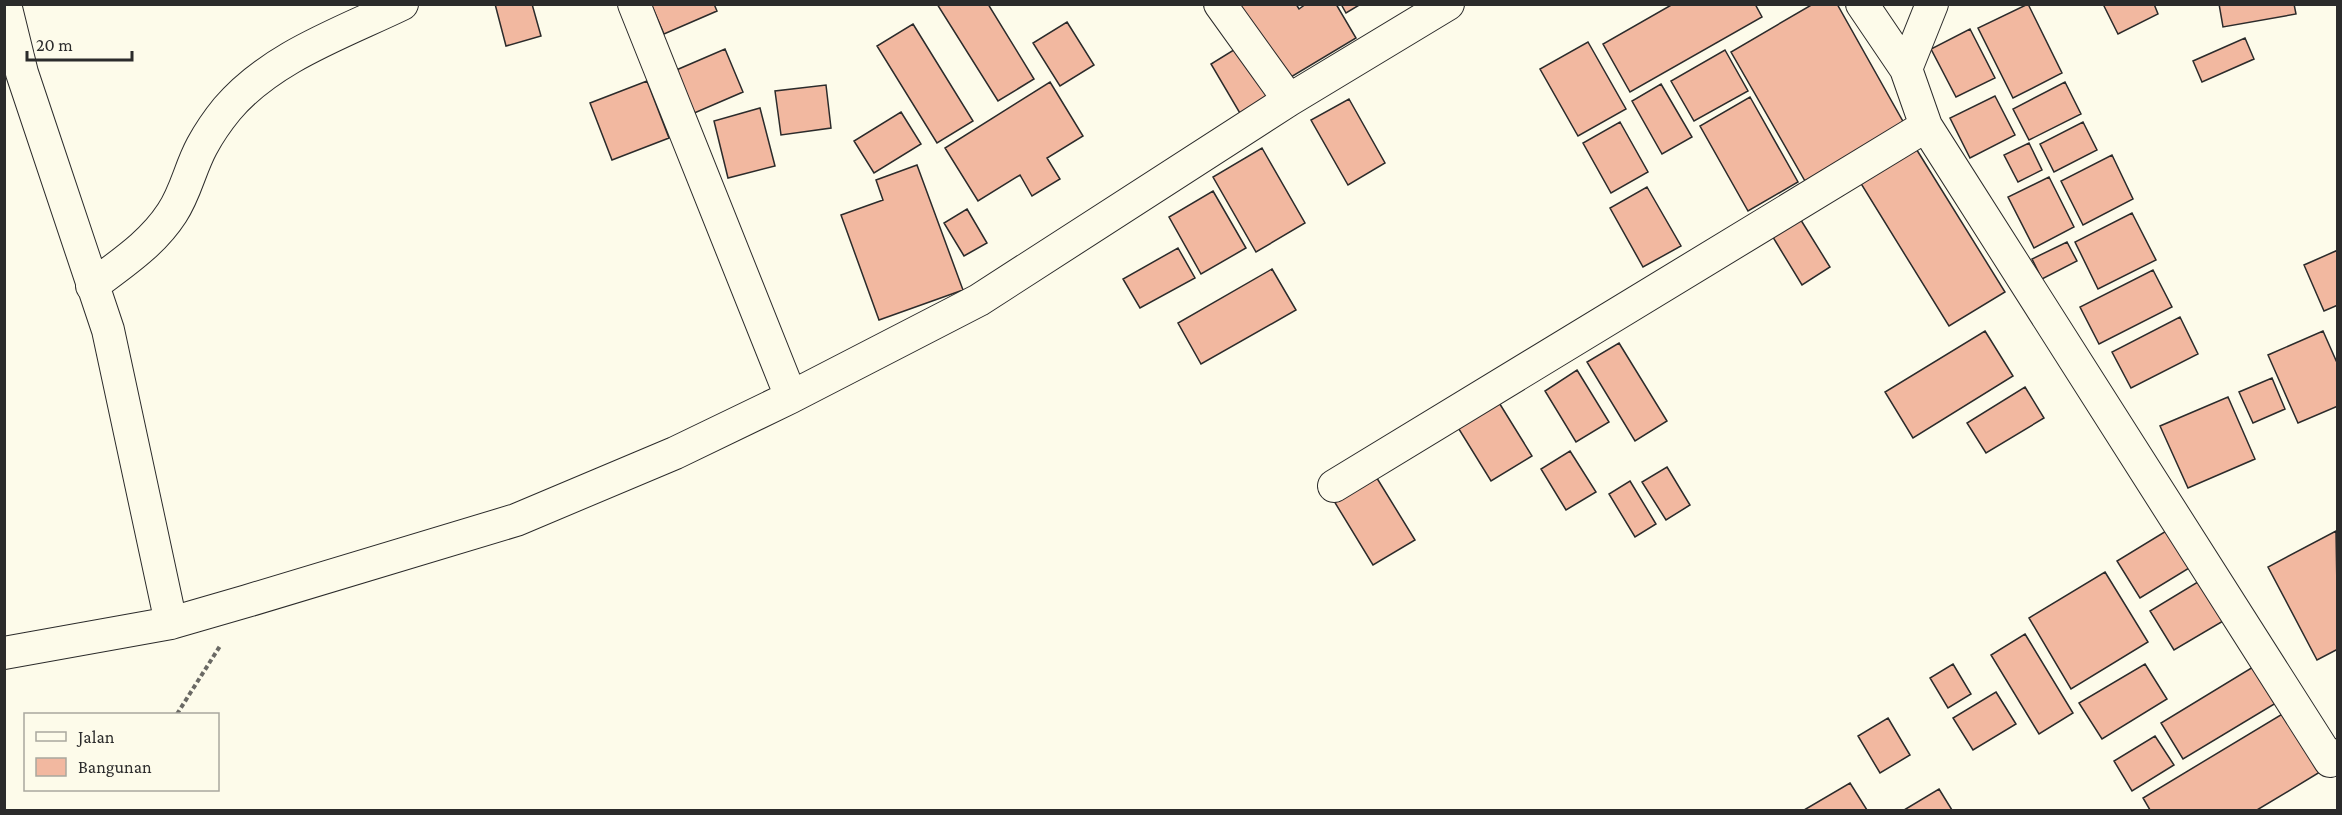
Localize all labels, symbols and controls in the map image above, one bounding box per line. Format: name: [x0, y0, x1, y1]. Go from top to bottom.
scale bar: [27, 24, 132, 62]
text: 20 m: [36, 35, 73, 55]
legend: [24, 713, 219, 791]
text: Jalan: [76, 727, 115, 747]
text: Bangunan: [78, 757, 152, 777]

